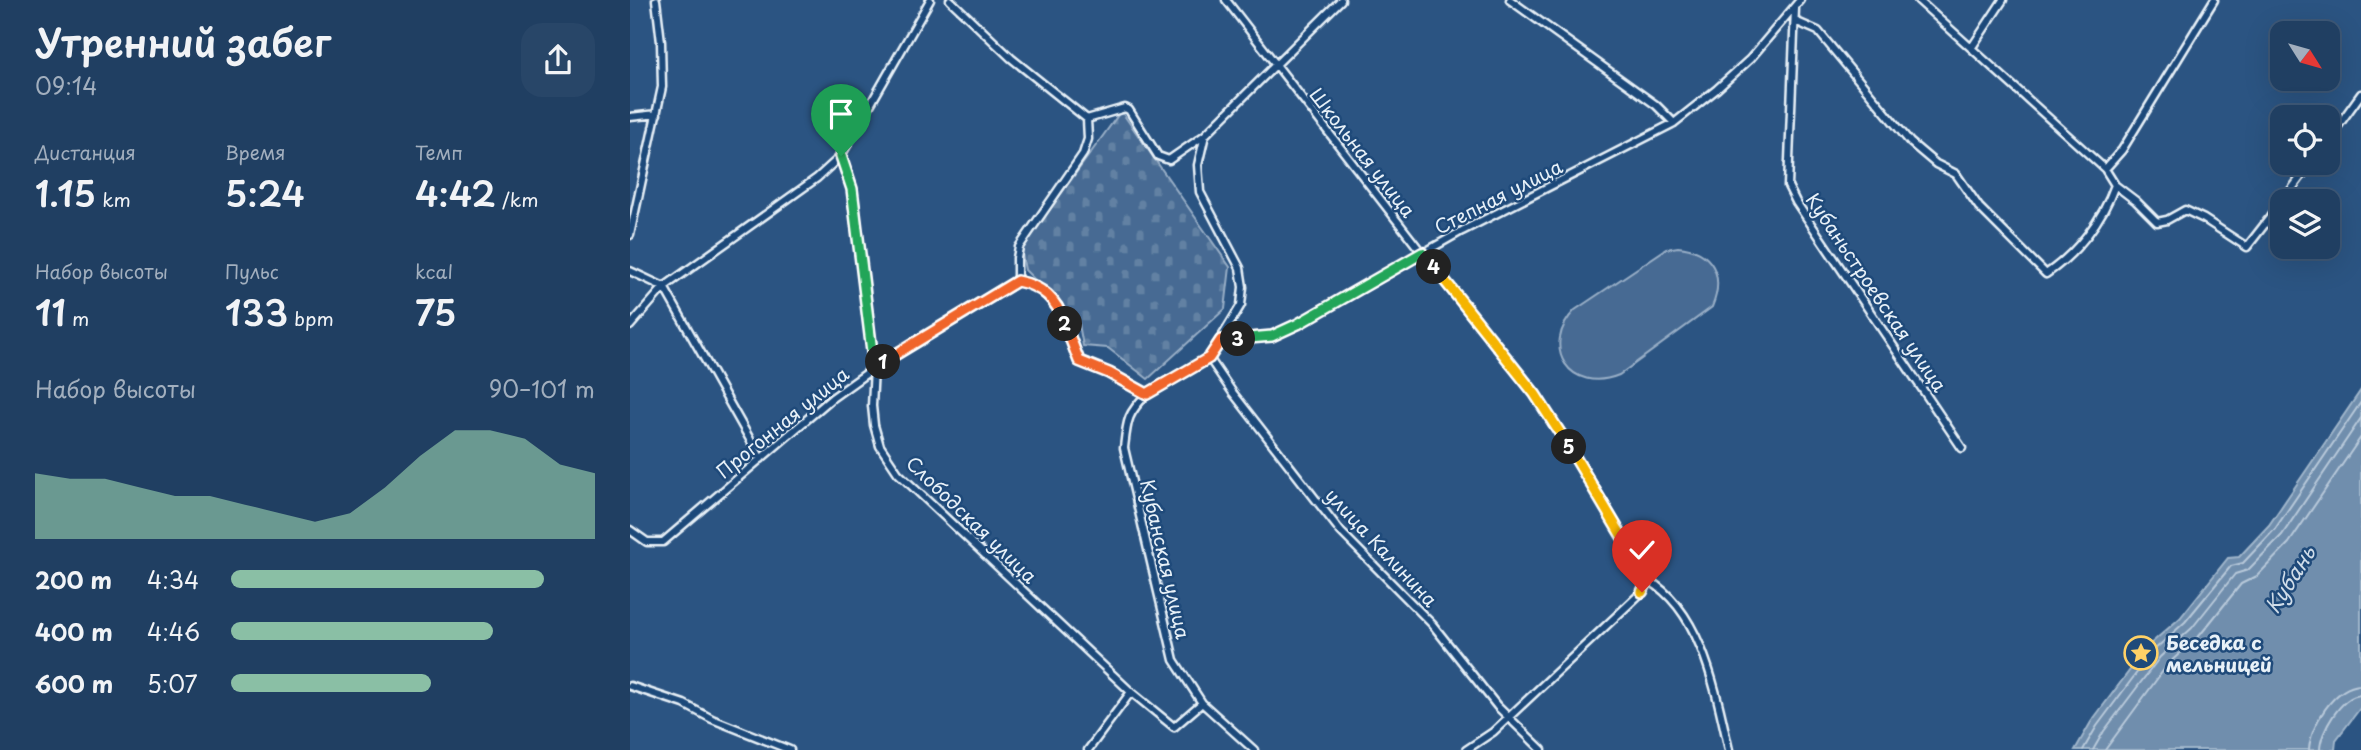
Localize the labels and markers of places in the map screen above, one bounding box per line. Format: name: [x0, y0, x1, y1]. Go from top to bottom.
pin: [811, 84, 871, 156]
pin: 4: [1416, 250, 1452, 284]
pin: 2: [1048, 306, 1082, 342]
pin: 3: [1220, 322, 1256, 356]
pin: 1: [866, 344, 900, 380]
pin: 5: [1552, 430, 1586, 464]
pin: [1612, 520, 1672, 592]
place label: Беседка с мельницей: [2166, 628, 2272, 678]
place icon: Беседка с мельницей: [2122, 634, 2160, 672]

